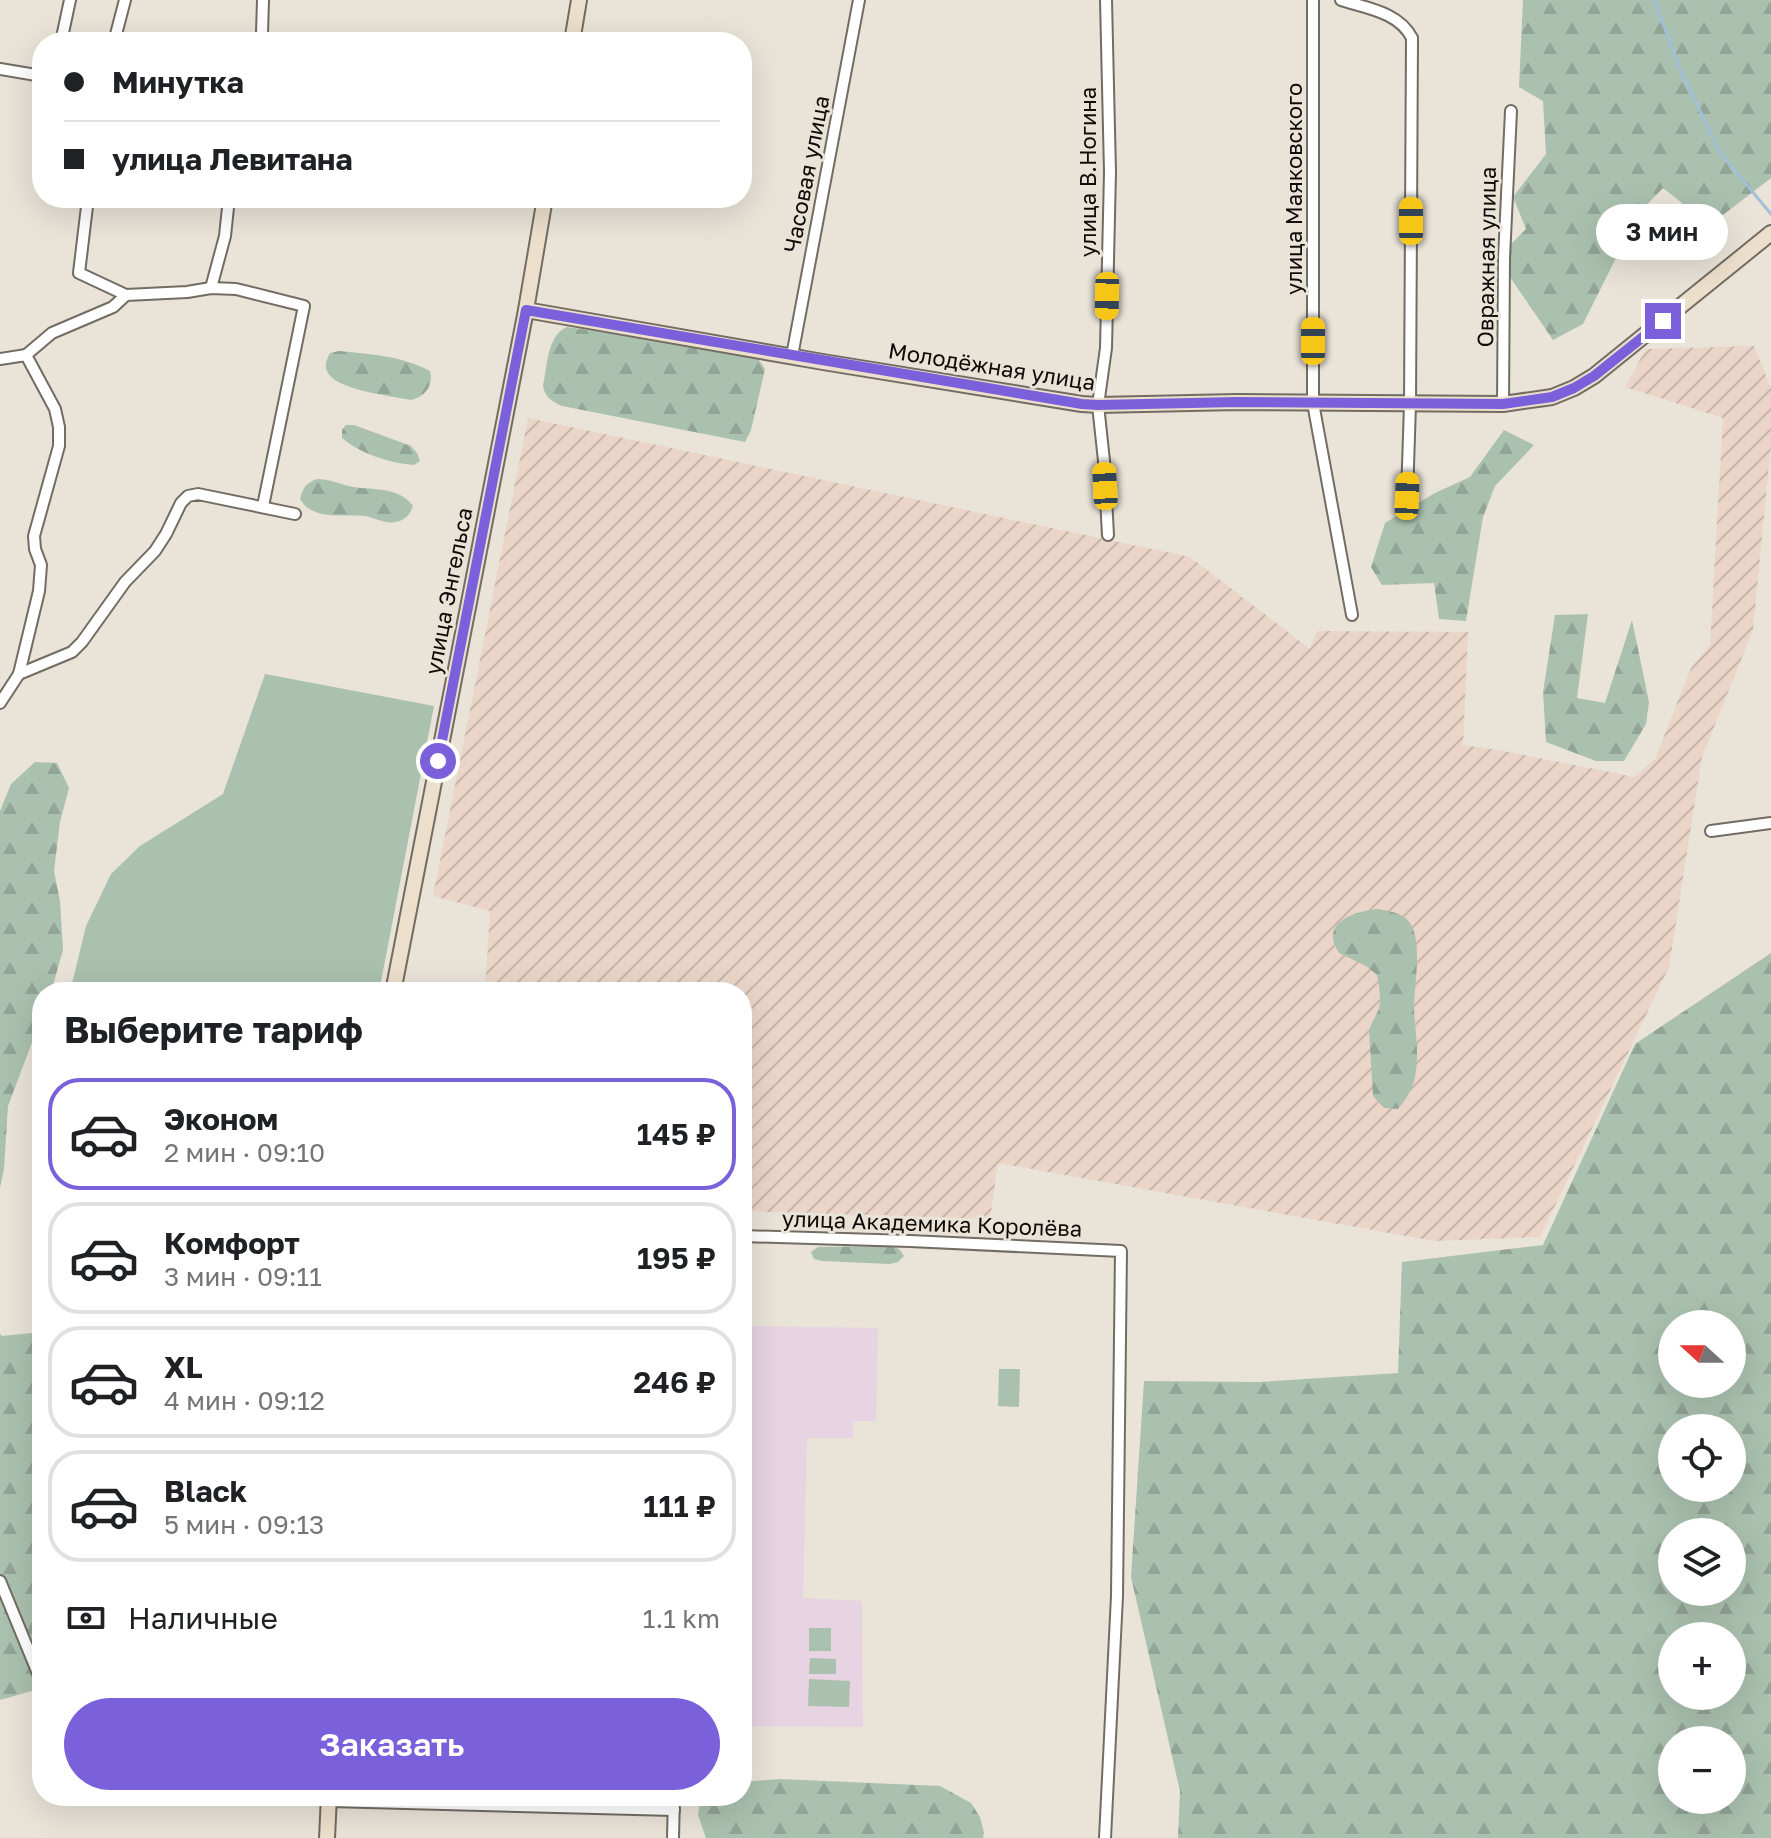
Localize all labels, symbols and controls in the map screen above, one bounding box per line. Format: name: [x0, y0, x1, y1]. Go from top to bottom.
text: Минутка: [112, 64, 244, 100]
street label: улица Маяковского: [1280, 83, 1307, 295]
street label: улица В.Ногина: [1074, 87, 1101, 257]
street label: Часовая улица: [778, 93, 834, 255]
text: улица Левитана: [112, 141, 353, 177]
street label: Овражная улица: [1471, 166, 1501, 348]
car: [1399, 197, 1423, 245]
callout: 3 мин: [1597, 205, 1729, 261]
text: 3 мин: [1626, 216, 1698, 247]
car: [1095, 272, 1119, 320]
route end: [1645, 303, 1681, 339]
car: [1301, 317, 1325, 365]
street label: Молодёжная улица: [887, 336, 1097, 396]
car: [1092, 461, 1118, 511]
car: [1394, 472, 1420, 520]
street label: улица Энгельса: [419, 505, 477, 677]
route start: [420, 743, 456, 779]
text: Выберите тариф: [64, 1008, 363, 1051]
icon: car: [68, 1098, 140, 1170]
text: Эконом: [164, 1101, 278, 1137]
text: 145 ₽: [637, 1116, 716, 1152]
text: 2 мин · 09:10: [164, 1137, 325, 1168]
street label: улица Академика Королёва: [781, 1204, 1083, 1242]
icon: car: [68, 1222, 140, 1294]
text: Комфорт: [164, 1225, 300, 1261]
text: 195 ₽: [637, 1240, 716, 1276]
text: 3 мин · 09:11: [164, 1261, 322, 1292]
north arrow: [1658, 1310, 1746, 1398]
map controls: [1658, 1310, 1746, 1814]
icon: car: [68, 1346, 140, 1418]
text: XL: [164, 1349, 203, 1385]
text: 246 ₽: [633, 1364, 716, 1400]
text: 4 мин · 09:12: [164, 1385, 325, 1416]
button: locate: [1658, 1414, 1746, 1502]
icon: car: [68, 1470, 140, 1542]
text: Black: [164, 1473, 247, 1509]
text: 111 ₽: [643, 1488, 716, 1524]
text: 5 мин · 09:13: [164, 1509, 324, 1540]
button: layers: [1658, 1518, 1746, 1606]
icon: cash: [64, 1596, 108, 1640]
text: Наличные: [128, 1600, 278, 1636]
text: 1.1 km: [643, 1603, 720, 1634]
button: +: [1658, 1622, 1746, 1710]
button: Заказать: [64, 1698, 720, 1790]
button: −: [1658, 1726, 1746, 1814]

